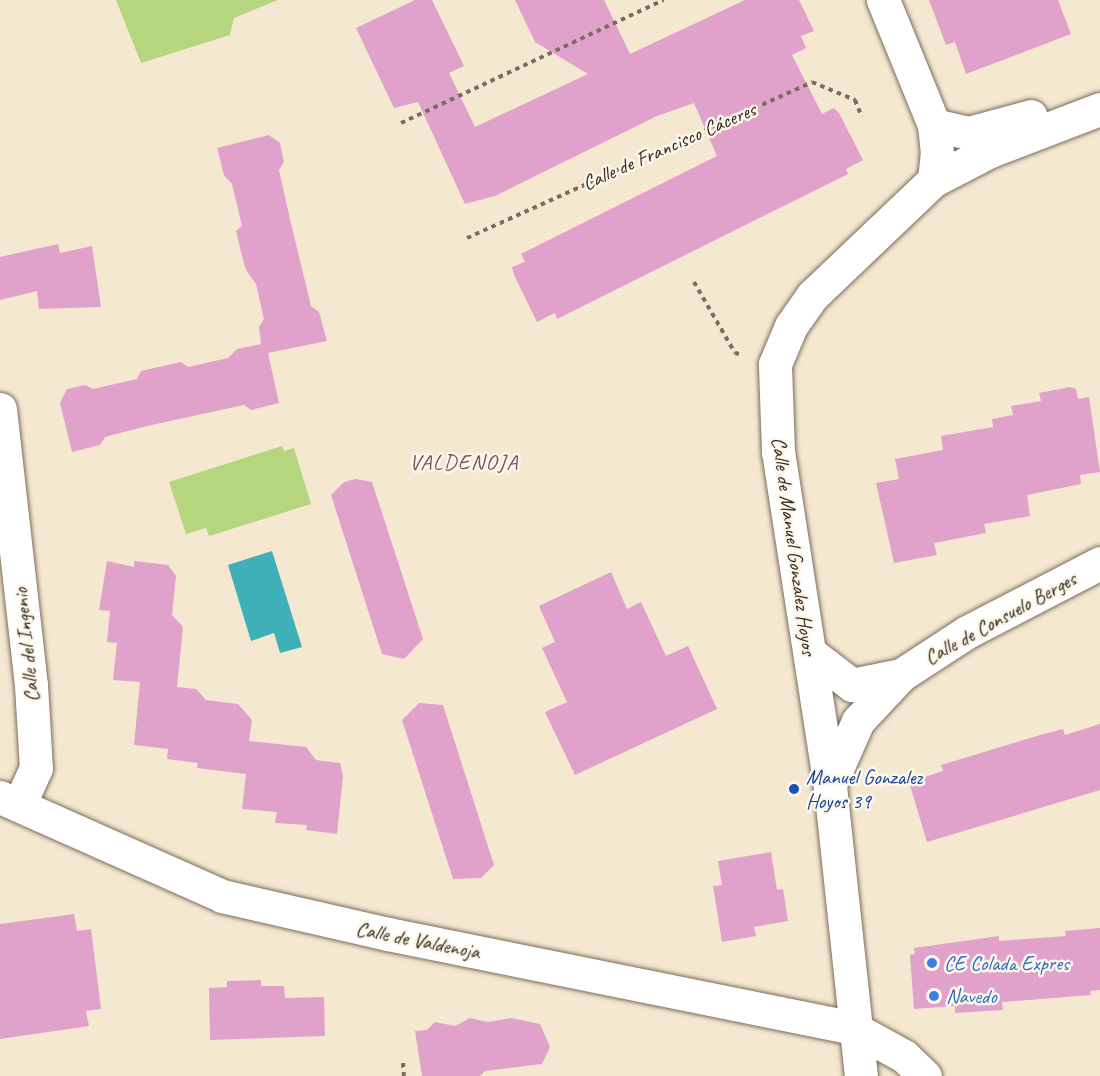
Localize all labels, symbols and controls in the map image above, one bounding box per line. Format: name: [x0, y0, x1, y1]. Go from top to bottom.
street label: Calle de Francisco Cáceres: [578, 96, 760, 196]
street label: Calle de Manuel Gonzalez Hoyos: [766, 435, 822, 657]
district label: VALDENOJA: [410, 450, 518, 476]
street label: Calle de Consuelo Berges: [920, 566, 1080, 670]
street label: Calle del Ingenio: [7, 587, 45, 703]
place label: Manuel Gonzalez Hoyos 39: [806, 764, 922, 814]
marker: Manuel Gonzalez Hoyos 39: [787, 782, 801, 796]
street label: Calle de Valdenoja: [354, 916, 482, 964]
place label: CE Colada Expres: [944, 950, 1069, 976]
marker: CE Colada Expres: [925, 956, 939, 970]
place label: Navedo: [946, 983, 997, 1009]
marker: Navedo: [927, 989, 941, 1003]

